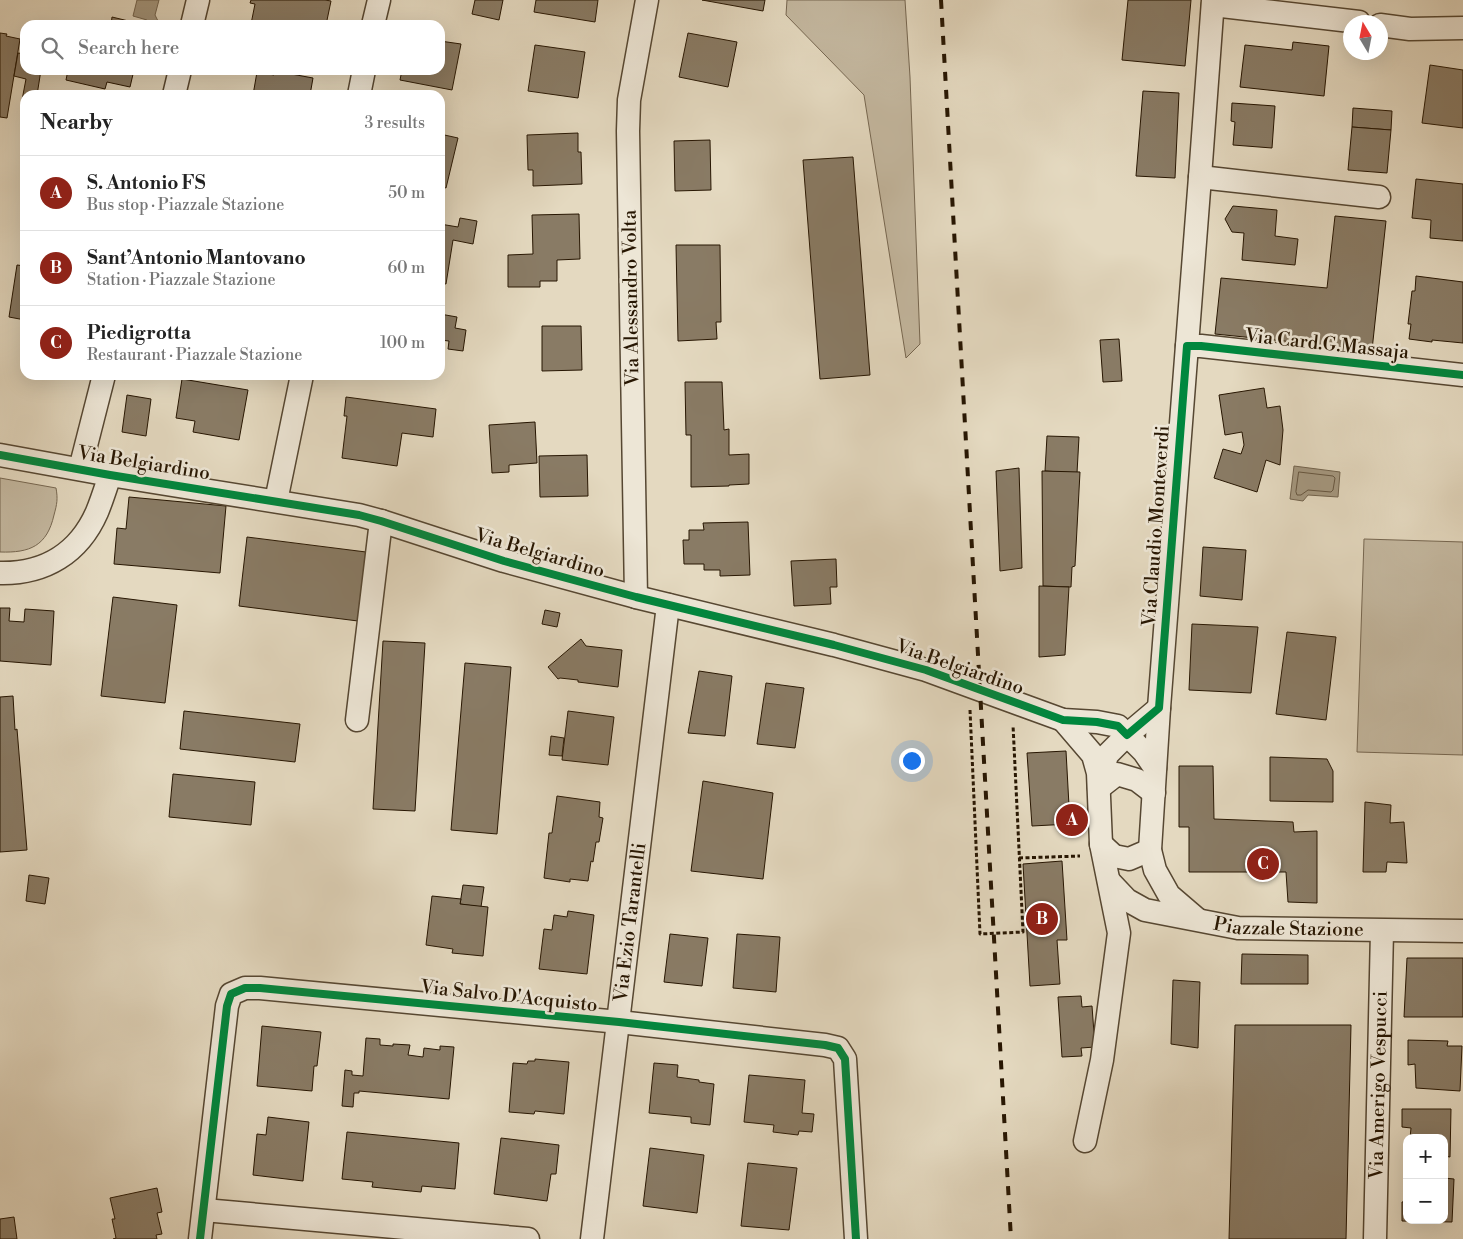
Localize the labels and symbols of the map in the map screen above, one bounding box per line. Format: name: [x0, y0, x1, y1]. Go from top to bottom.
north arrow: [1343, 15, 1388, 60]
street label: Via Alessandro Volta: [617, 209, 645, 387]
street label: Via Card.G.Massaja: [1243, 323, 1411, 365]
street label: Via Claudio Monteverdi: [1137, 424, 1175, 629]
street label: Via Belgiardino: [75, 441, 212, 485]
street label: Via Belgiardino: [471, 523, 608, 583]
street label: Via Belgiardino: [892, 634, 1027, 700]
your location: [899, 748, 925, 774]
pin: A: [1056, 801, 1088, 839]
street label: Via Ezio Tarantelli: [608, 841, 651, 1004]
pin: C: [1247, 845, 1279, 883]
pin: B: [1026, 900, 1058, 938]
street label: Piazzale Stazione: [1211, 912, 1364, 942]
street label: Via Salvo D'Acquisto: [418, 975, 599, 1017]
street label: Via Amerigo Vespucci: [1364, 991, 1393, 1180]

